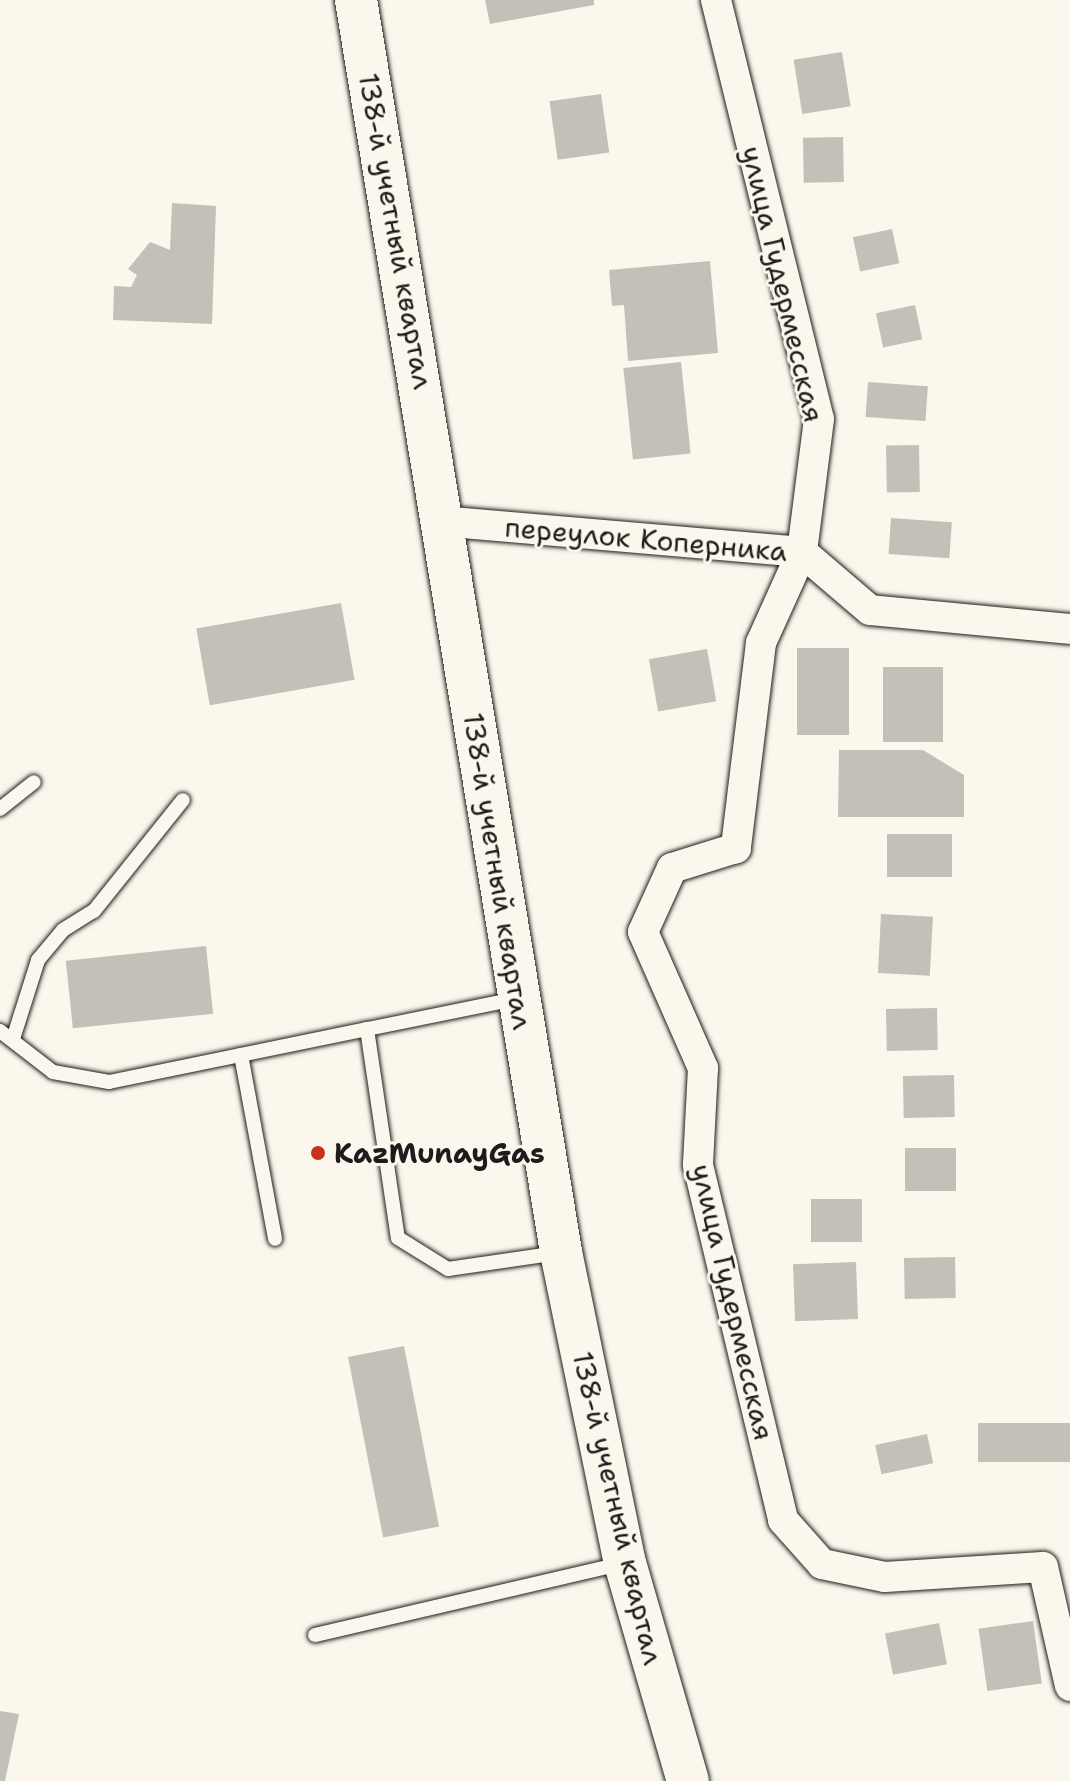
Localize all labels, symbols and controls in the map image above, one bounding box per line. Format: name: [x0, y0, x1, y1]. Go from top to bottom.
street label: 138-й учетный квартал: [352, 70, 440, 392]
street label: улица Гудермесская: [735, 143, 831, 425]
street label: переулок Коперника: [503, 510, 789, 568]
street label: 138-й учетный квартал: [456, 710, 540, 1032]
place label: KazMunayGas: [334, 1136, 545, 1170]
marker: KazMunayGas: [309, 1144, 327, 1162]
street label: улица Гудермесская: [685, 1161, 781, 1443]
street label: 138-й учетный квартал: [566, 1348, 670, 1668]

